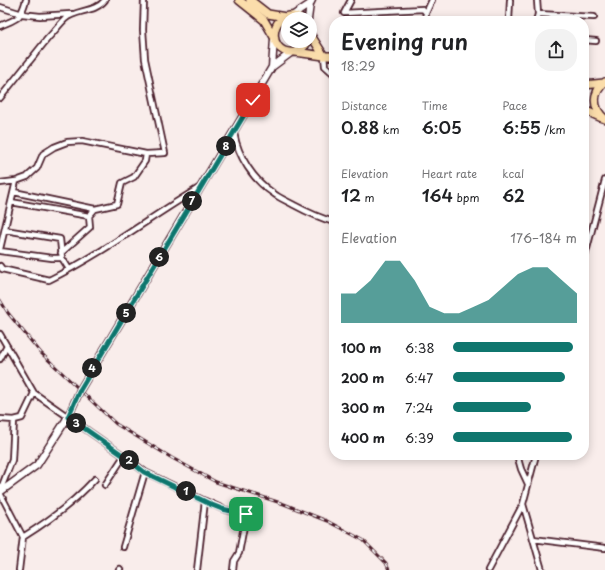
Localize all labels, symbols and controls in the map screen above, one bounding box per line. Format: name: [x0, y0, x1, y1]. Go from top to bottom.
map controls: [281, 12, 317, 48]
button: layers: [281, 12, 317, 48]
text: Evening run: [341, 24, 468, 57]
button: share: [535, 29, 577, 71]
text: 18:29: [341, 56, 375, 75]
pin: [236, 83, 270, 117]
icon: check: [242, 89, 264, 111]
text: Distance: [341, 97, 387, 114]
text: Time: [422, 97, 448, 114]
text: Pace: [502, 97, 527, 114]
text: 0.88: [341, 114, 379, 140]
text: 6:05: [422, 114, 462, 140]
text: 6:55: [502, 114, 541, 140]
text: km: [379, 121, 399, 138]
text: /km: [541, 121, 566, 138]
pin: 8: [216, 136, 236, 156]
text: 8: [223, 137, 229, 154]
text: Elevation: [341, 165, 388, 182]
text: Heart rate: [422, 165, 477, 182]
text: kcal: [502, 165, 524, 182]
text: 12: [341, 182, 361, 208]
text: 164: [422, 182, 453, 208]
text: 62: [502, 182, 525, 208]
text: m: [361, 189, 375, 206]
text: bpm: [453, 189, 479, 206]
pin: 7: [182, 191, 202, 211]
text: 7: [189, 192, 195, 209]
text: Elevation: [341, 228, 397, 247]
text: 176–184 m: [510, 228, 577, 247]
pin: 6: [149, 247, 169, 267]
text: 6: [155, 248, 163, 265]
pin: 5: [116, 303, 136, 323]
text: 5: [122, 304, 130, 321]
text: 100 m: [341, 338, 382, 357]
text: 6:38: [405, 338, 435, 357]
pin: 4: [82, 358, 102, 378]
text: 4: [88, 359, 96, 376]
text: 200 m: [341, 368, 385, 387]
text: 6:47: [405, 368, 433, 387]
text: 300 m: [341, 398, 385, 417]
text: 7:24: [405, 398, 433, 417]
pin: 3: [66, 413, 86, 433]
text: 3: [72, 414, 80, 431]
text: 400 m: [341, 428, 385, 447]
text: 6:39: [405, 428, 434, 447]
pin: 2: [119, 450, 139, 470]
text: 2: [125, 451, 133, 468]
pin: 1: [176, 481, 196, 501]
text: 1: [183, 482, 189, 499]
pin: [229, 497, 263, 531]
icon: arrive: [235, 503, 257, 525]

